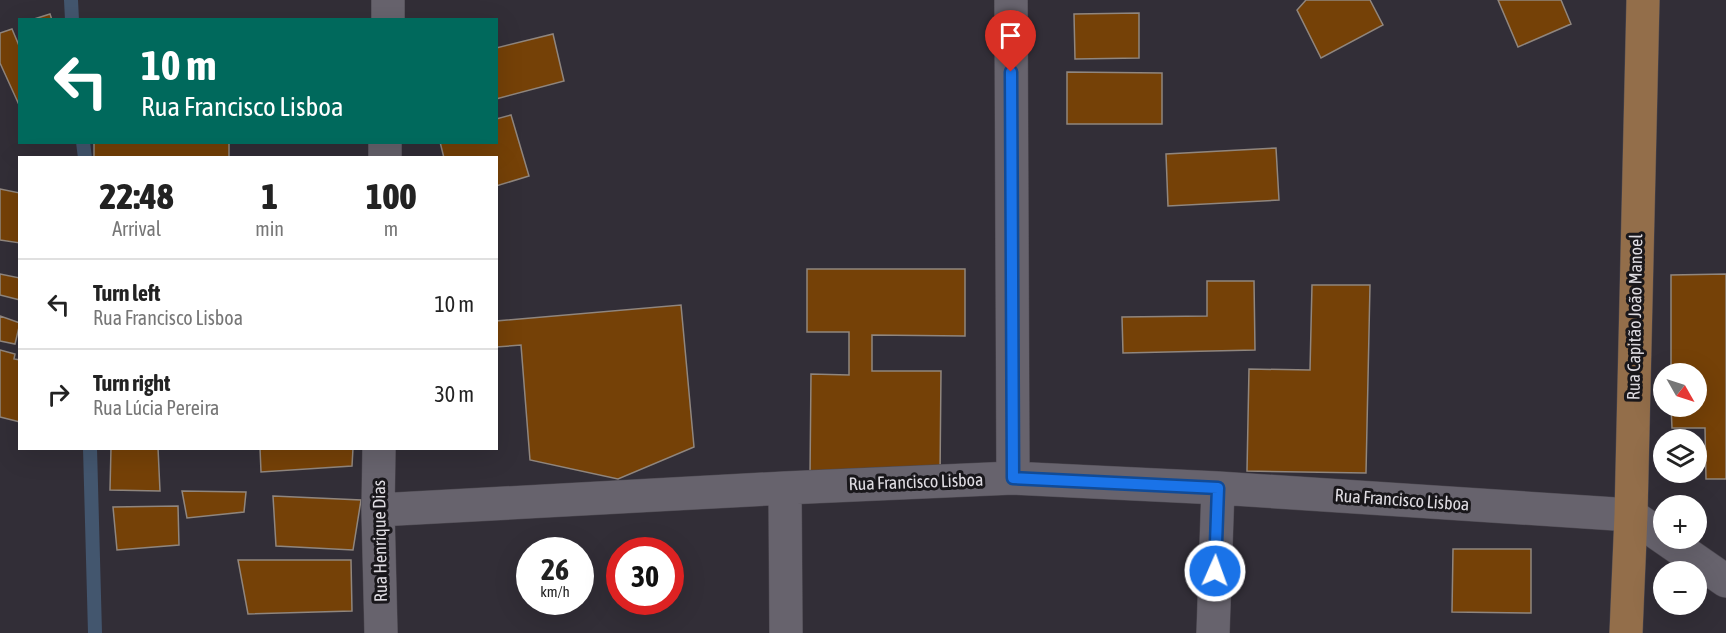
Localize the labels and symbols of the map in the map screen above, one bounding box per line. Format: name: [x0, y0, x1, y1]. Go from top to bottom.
pin: [985, 10, 1036, 72]
street label: Rua Capitão João Manoel: [1623, 233, 1646, 400]
north arrow: [1653, 363, 1707, 417]
street label: Rua Francisco Lisboa: [848, 469, 984, 494]
street label: Rua Henrique Dias: [368, 480, 391, 602]
street label: Rua Francisco Lisboa: [1334, 484, 1470, 515]
speed limit sign: 30: [606, 537, 684, 615]
position arrow: [1183, 539, 1247, 603]

